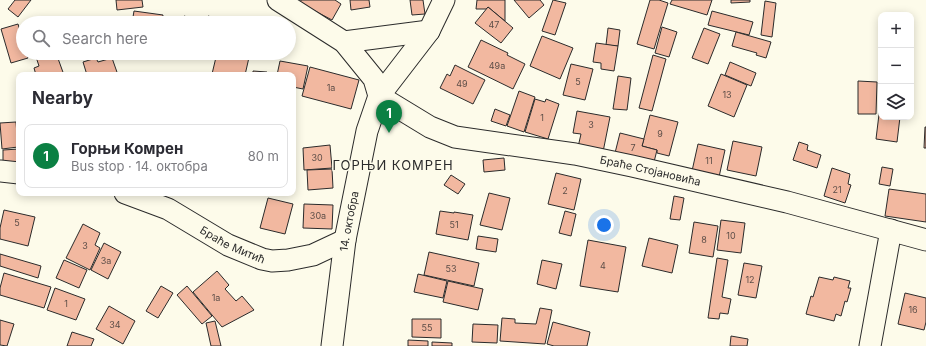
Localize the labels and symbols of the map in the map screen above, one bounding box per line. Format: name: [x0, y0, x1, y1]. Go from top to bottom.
house number: 47: [489, 19, 499, 30]
house number: 49a: [489, 60, 505, 71]
house number: 5: [575, 76, 581, 87]
house number: 49: [456, 78, 468, 89]
house number: 1a: [327, 82, 335, 93]
house number: 13: [722, 89, 732, 100]
pin: 1: [376, 100, 402, 133]
house number: 1: [540, 112, 544, 123]
house number: 3: [588, 119, 594, 130]
house number: 9: [657, 128, 663, 139]
house number: 7: [630, 142, 636, 153]
house number: 30: [311, 152, 323, 163]
street label: Браће Стојановића: [599, 152, 702, 189]
house number: 11: [705, 155, 713, 166]
district label: ГОРЊИ КОМРЕН: [332, 157, 454, 173]
house number: 21: [832, 184, 842, 195]
house number: 2: [562, 185, 568, 196]
street label: 14. октобра: [337, 190, 362, 252]
house number: 30a: [310, 210, 326, 221]
your location: [594, 215, 614, 235]
house number: 5: [14, 217, 20, 228]
house number: 51: [449, 219, 459, 230]
street label: Браће Митић: [198, 223, 267, 267]
house number: 10: [726, 230, 736, 241]
house number: 8: [701, 234, 707, 245]
house number: 3: [82, 240, 88, 251]
house number: 3a: [101, 255, 111, 266]
house number: 4: [600, 260, 606, 271]
house number: 53: [445, 263, 457, 274]
house number: 12: [745, 274, 755, 285]
house number: 1a: [212, 292, 220, 303]
house number: 1: [64, 298, 68, 309]
house number: 16: [908, 304, 918, 315]
house number: 34: [109, 319, 121, 330]
house number: 55: [422, 322, 432, 333]

